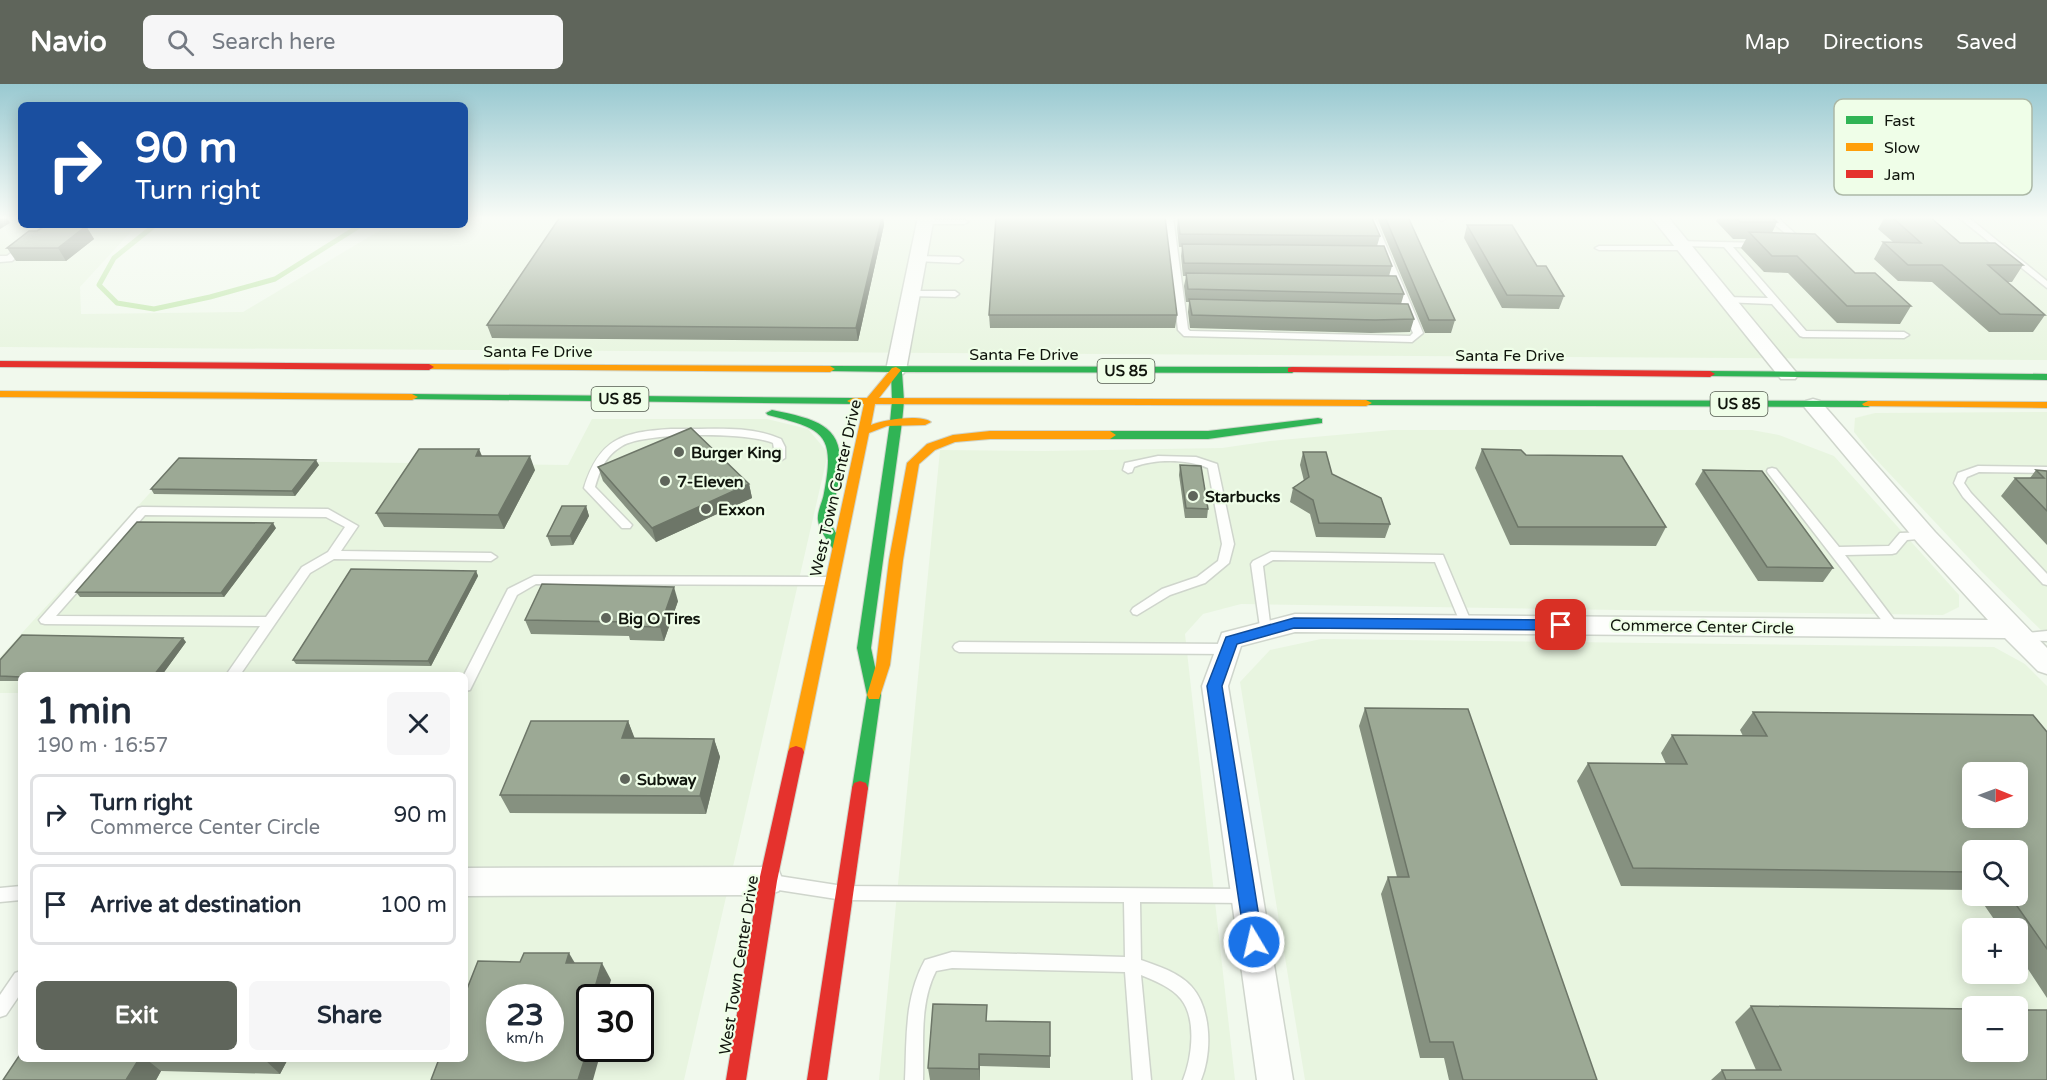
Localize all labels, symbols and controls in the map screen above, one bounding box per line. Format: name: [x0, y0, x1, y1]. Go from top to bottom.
search box: [143, 15, 563, 69]
text: Navio: [30, 25, 107, 59]
icon: search: [164, 26, 197, 59]
text: Search here: [212, 29, 336, 55]
text: Map: [1744, 30, 1790, 55]
text: Directions: [1823, 30, 1923, 55]
text: Saved: [1956, 30, 2017, 55]
legend: [1834, 99, 2032, 195]
text: Fast: [1884, 111, 1915, 131]
text: 90 m: [135, 123, 237, 174]
icon: right: [36, 126, 114, 204]
text: Slow: [1884, 138, 1920, 158]
text: Jam: [1884, 165, 1915, 185]
text: Turn right: [135, 174, 261, 207]
street label: Santa Fe Drive: [483, 342, 593, 362]
street label: Santa Fe Drive: [969, 345, 1079, 365]
street label: Santa Fe Drive: [1455, 346, 1565, 366]
road number: US 85: [1098, 359, 1154, 383]
road number: US 85: [592, 387, 648, 411]
road number: US 85: [1710, 392, 1768, 416]
street label: West Town Center Drive: [806, 398, 866, 579]
place label: Burger King: [691, 443, 782, 463]
marker: Burger King: [672, 445, 686, 459]
place label: 7-Eleven: [677, 472, 744, 492]
marker: 7-Eleven: [658, 474, 672, 488]
place label: Starbucks: [1205, 487, 1281, 507]
marker: Starbucks: [1186, 489, 1200, 503]
place label: Exxon: [718, 500, 765, 520]
marker: Exxon: [699, 502, 713, 516]
pin: [1535, 599, 1586, 650]
icon: arrive: [1544, 608, 1577, 641]
place label: Big O Tires: [618, 609, 701, 629]
marker: Big O Tires: [599, 611, 613, 625]
street label: Commerce Center Circle: [1610, 615, 1794, 639]
text: 1 min: [36, 690, 132, 733]
button: close: [387, 692, 450, 755]
text: 190 m · 16:57: [36, 734, 168, 758]
north arrow: [1962, 762, 2028, 828]
map controls: [1962, 762, 2028, 1062]
place label: Subway: [637, 770, 697, 790]
marker: Subway: [618, 772, 632, 786]
text: Turn right: [90, 790, 192, 816]
icon: right: [39, 798, 72, 831]
text: 90 m: [393, 802, 447, 828]
text: Commerce Center Circle: [90, 816, 320, 840]
button: search: [1962, 840, 2028, 906]
street label: West Town Center Drive: [715, 874, 763, 1056]
icon: arrive: [39, 888, 72, 921]
text: Arrive at destination: [90, 892, 301, 918]
text: 100 m: [380, 892, 447, 918]
position arrow: [1222, 910, 1286, 974]
button: +: [1962, 918, 2028, 984]
button: Exit: [36, 981, 237, 1050]
button: Share: [249, 981, 450, 1050]
speed limit sign: 30: [576, 984, 654, 1062]
button: −: [1962, 996, 2028, 1062]
text: 23: [506, 997, 544, 1034]
text: km/h: [506, 1029, 544, 1047]

